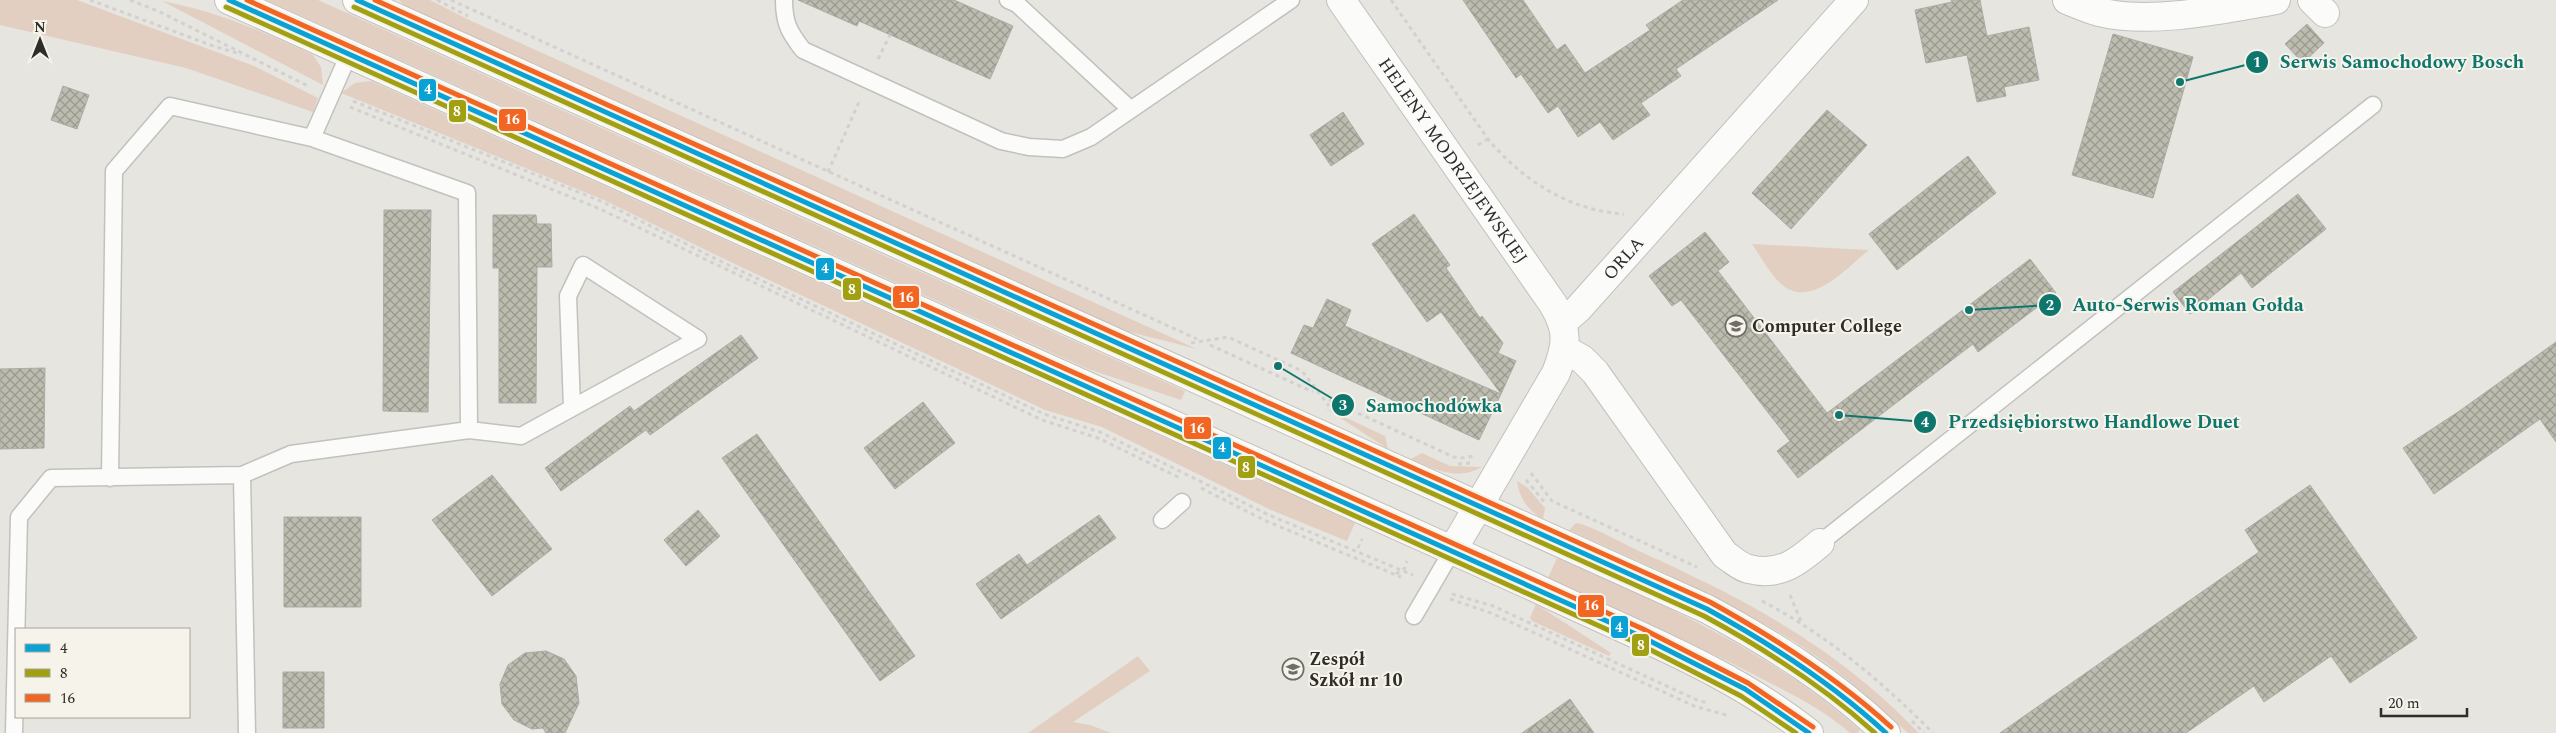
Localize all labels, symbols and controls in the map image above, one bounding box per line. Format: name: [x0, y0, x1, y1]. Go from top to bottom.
north arrow: [15, 15, 65, 65]
text: N: [34, 17, 46, 38]
callout: Serwis Samochodowy Bosch: [2245, 45, 2534, 79]
text: Serwis Samochodowy Bosch: [2280, 48, 2525, 77]
text: 1: [2253, 51, 2261, 74]
street label: HELENY MODRZEJEWSKIEJ: [1371, 52, 1534, 270]
line badge: 4: [418, 78, 437, 102]
text: 4: [424, 79, 432, 100]
line badge: 8: [448, 99, 467, 123]
text: 8: [453, 101, 461, 122]
line badge: 16: [498, 108, 527, 132]
text: 16: [504, 109, 520, 130]
street label: ORLA: [1597, 231, 1651, 287]
line badge: 4: [815, 257, 835, 281]
text: 4: [821, 258, 829, 279]
line badge: 8: [842, 277, 862, 301]
text: 8: [848, 279, 856, 300]
line badge: 16: [892, 285, 920, 309]
text: 16: [898, 287, 914, 308]
callout: Auto-Serwis Roman Gołda: [2037, 288, 2314, 322]
text: Auto-Serwis Roman Gołda: [2072, 291, 2304, 320]
text: 2: [2046, 294, 2054, 317]
place label: Computer College: [1752, 313, 1902, 340]
school or university icon: Computer College: [1724, 314, 1748, 338]
callout: Samochodówka: [1331, 388, 1512, 422]
text: Samochodówka: [1366, 392, 1502, 421]
text: 3: [1339, 394, 1347, 417]
callout: Przedsiębiorstwo Handlowe Duet: [1913, 405, 2249, 439]
text: Przedsiębiorstwo Handlowe Duet: [1948, 408, 2240, 437]
text: 4: [1921, 411, 1930, 434]
line badge: 16: [1183, 416, 1212, 440]
text: 16: [1189, 418, 1205, 439]
line badge: 4: [1212, 436, 1232, 460]
text: 4: [1218, 437, 1226, 458]
line badge: 8: [1237, 455, 1256, 479]
text: 8: [1242, 457, 1250, 478]
line badge: 16: [1577, 594, 1605, 618]
text: 16: [1583, 595, 1599, 616]
line badge: 4: [1610, 615, 1629, 639]
text: 4: [1615, 617, 1623, 638]
legend: [15, 628, 190, 718]
line badge: 8: [1631, 633, 1650, 657]
text: 8: [1637, 635, 1645, 656]
text: 4: [60, 637, 68, 660]
place label: Zespół Szkół nr 10: [1309, 646, 1403, 694]
school or university icon: Zespół Szkół nr 10: [1281, 657, 1305, 681]
text: 8: [60, 662, 68, 685]
scale bar: [2381, 686, 2467, 718]
text: 16: [60, 687, 76, 710]
text: 20 m: [2388, 692, 2420, 715]

